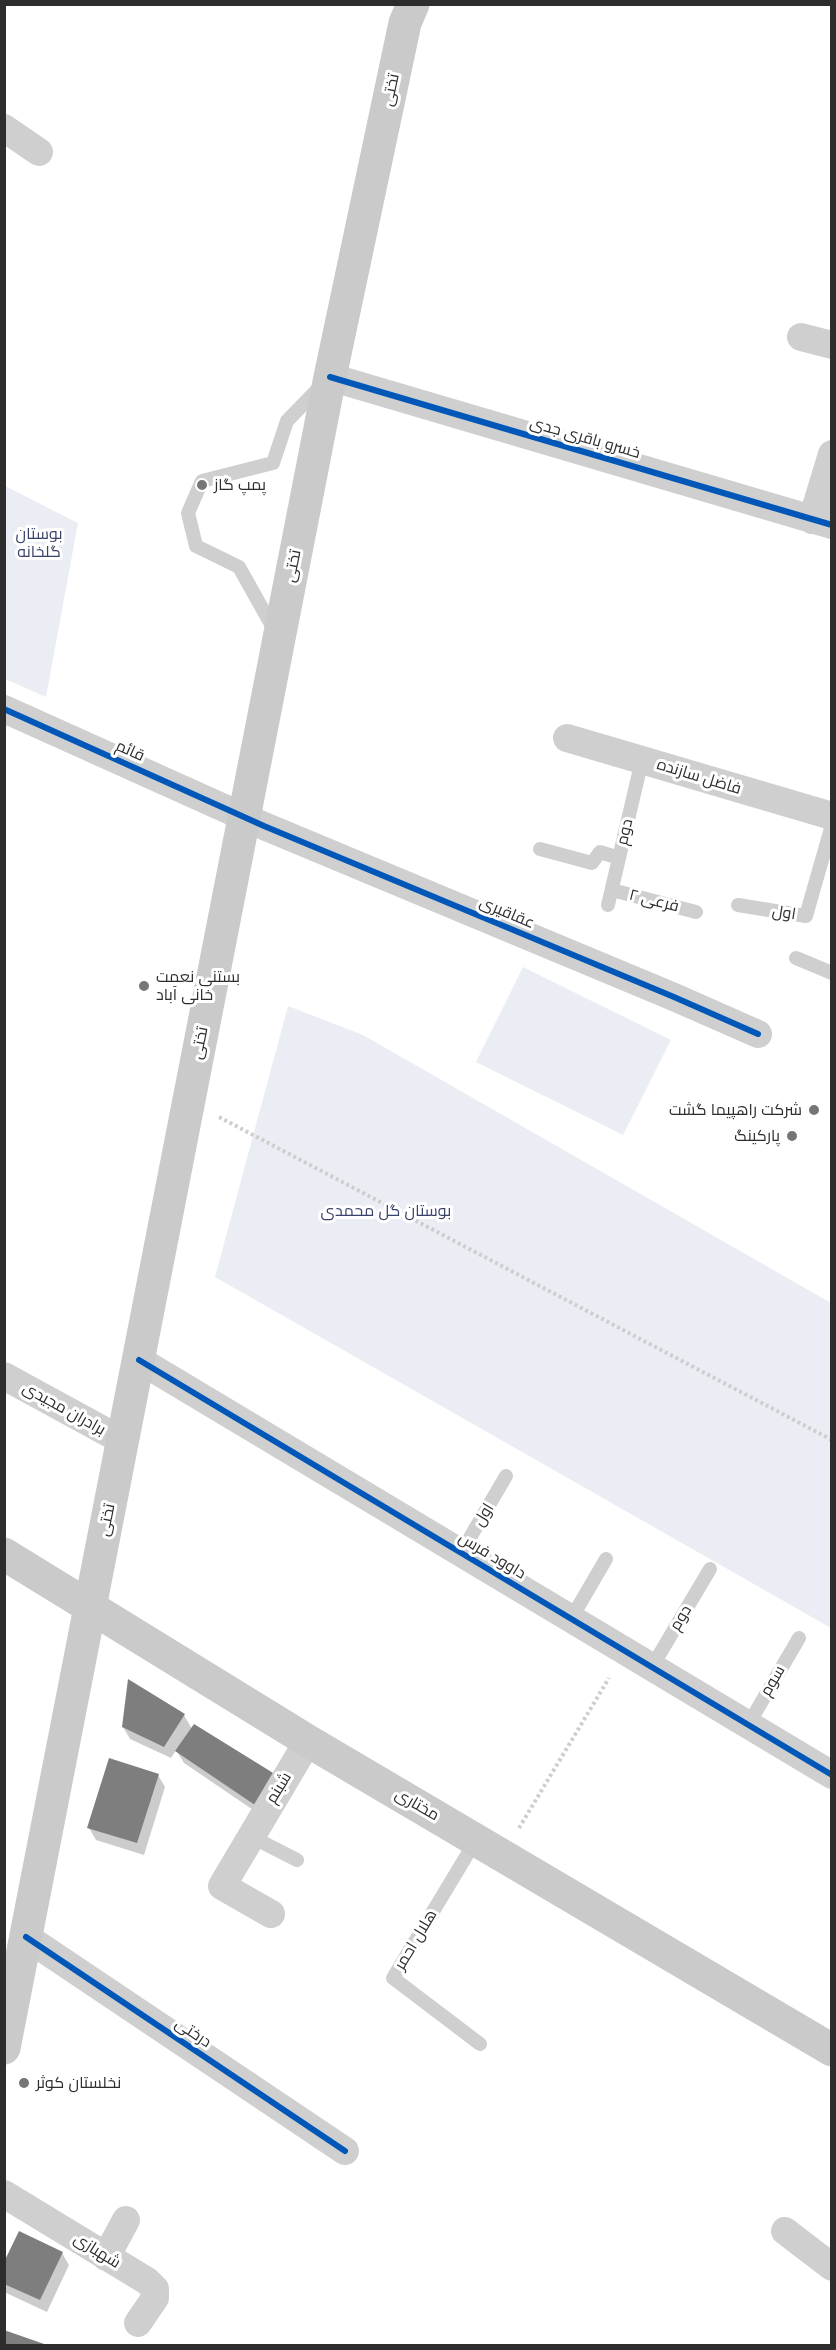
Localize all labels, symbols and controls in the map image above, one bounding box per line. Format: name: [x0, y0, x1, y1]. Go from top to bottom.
street label: تختی: [378, 72, 404, 108]
street label: خسرو باقری جدی: [528, 413, 642, 463]
place label: پمپ گاز: [214, 475, 266, 495]
marker: پمپ گاز: [195, 478, 209, 492]
park label: بوستان گلخانه: [16, 524, 62, 562]
street label: تختی: [280, 548, 306, 584]
street label: قائم: [113, 736, 147, 766]
street label: فاضل سازنده: [654, 755, 744, 799]
street label: دوم: [613, 817, 637, 847]
street label: فرعی ۲: [627, 886, 681, 916]
street label: عقاقیری: [477, 893, 537, 933]
street label: اول: [771, 902, 797, 924]
place label: بستنی نعمت خانی آباد: [156, 967, 240, 1005]
marker: بستنی نعمت خانی آباد: [137, 979, 151, 993]
street label: تختی: [187, 1025, 213, 1061]
place label: شركت راهپيما گشت: [669, 1100, 802, 1120]
marker: شركت راهپيما گشت: [807, 1103, 821, 1117]
place label: پارکینگ: [734, 1126, 780, 1146]
marker: پارکینگ: [785, 1129, 799, 1143]
park label: بوستان گل محمدی: [321, 1201, 451, 1221]
street label: برادران مجیدی: [19, 1378, 109, 1440]
street label: اول: [470, 1500, 498, 1530]
street label: تختی: [94, 1502, 120, 1538]
street label: داوود فرس: [455, 1528, 529, 1584]
street label: دوم: [666, 1602, 696, 1634]
street label: سوم: [757, 1662, 789, 1700]
street label: شبنم: [262, 1769, 296, 1807]
street label: مختاری: [391, 1785, 443, 1825]
street label: هلال احمر: [390, 1906, 442, 1974]
street label: درختی: [171, 2014, 215, 2052]
place label: نخلستان کوثر: [36, 2073, 121, 2093]
marker: نخلستان کوثر: [17, 2076, 31, 2090]
street label: شهبازی: [70, 2229, 124, 2273]

